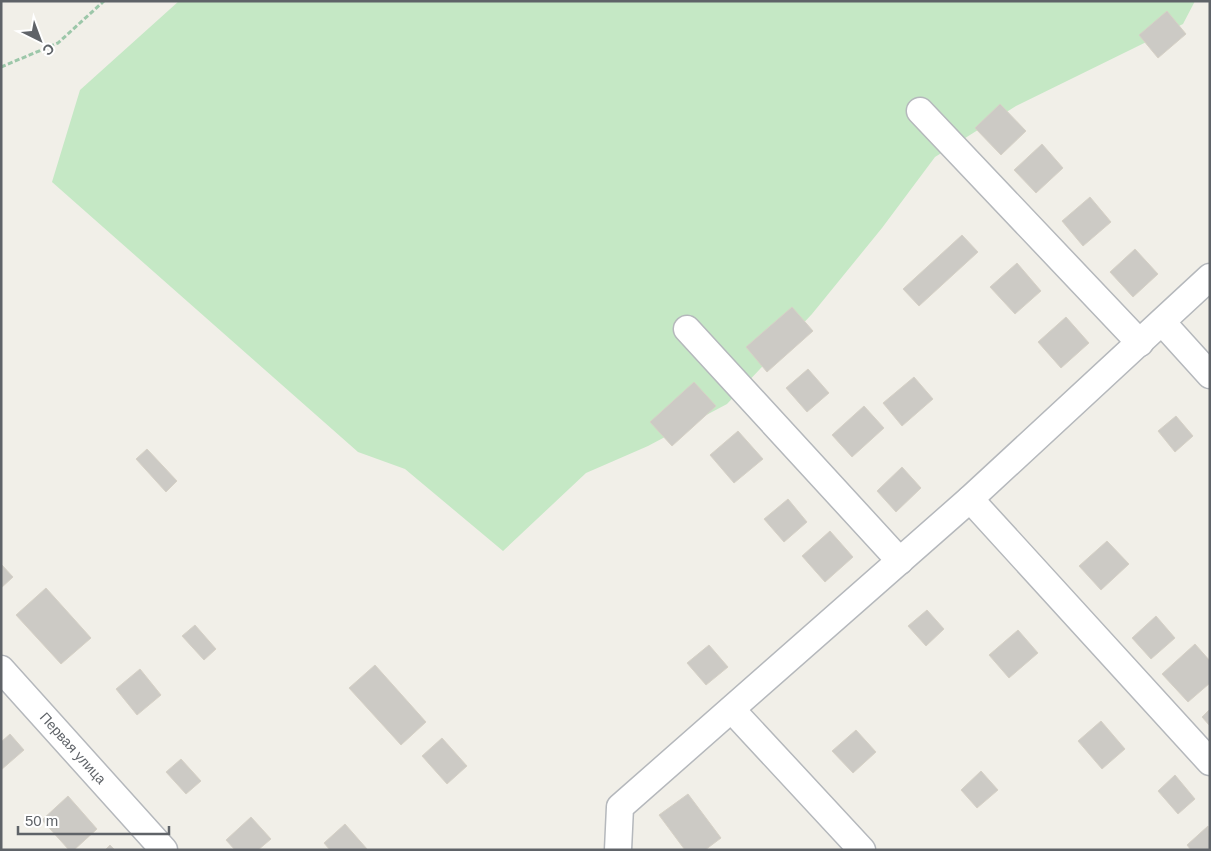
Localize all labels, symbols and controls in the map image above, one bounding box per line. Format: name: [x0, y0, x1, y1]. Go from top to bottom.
north arrow: [15, 15, 65, 65]
text: С: [40, 40, 58, 59]
street label: Первая улица: [37, 709, 109, 787]
scale bar: [18, 804, 169, 836]
text: 50 m: [25, 812, 58, 829]

